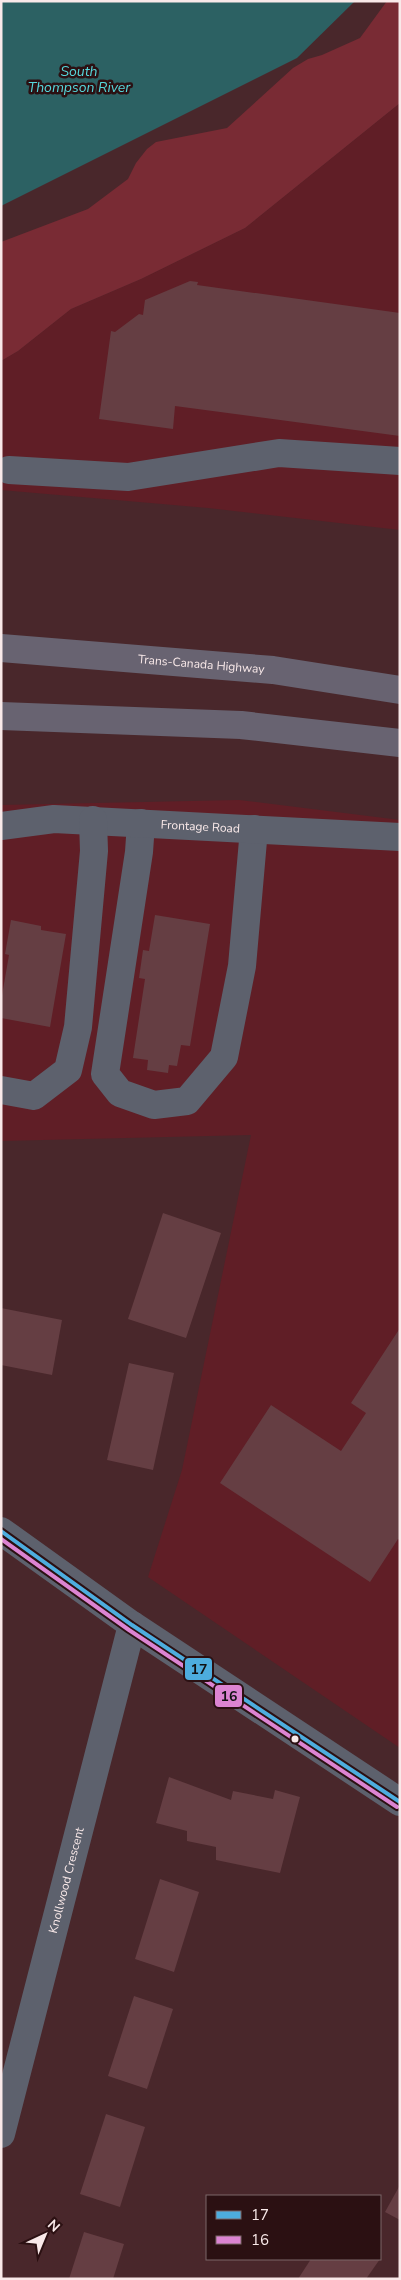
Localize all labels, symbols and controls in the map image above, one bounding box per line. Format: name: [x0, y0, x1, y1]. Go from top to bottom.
water label: South Thompson River: [28, 62, 131, 97]
street label: Trans-Canada Highway: [138, 651, 266, 677]
street label: Frontage Road: [160, 817, 240, 837]
line badge: 17: [184, 1657, 213, 1681]
text: 17: [191, 1660, 207, 1679]
line badge: 16: [214, 1684, 243, 1708]
text: 16: [221, 1687, 237, 1706]
unlabelled marker: [290, 1734, 300, 1744]
street label: Knollwood Crescent: [45, 1825, 88, 1935]
legend: [206, 2195, 381, 2260]
text: 17: [251, 2205, 269, 2225]
north arrow: [20, 2210, 70, 2260]
text: N: [43, 2216, 64, 2236]
text: 16: [251, 2230, 269, 2250]

